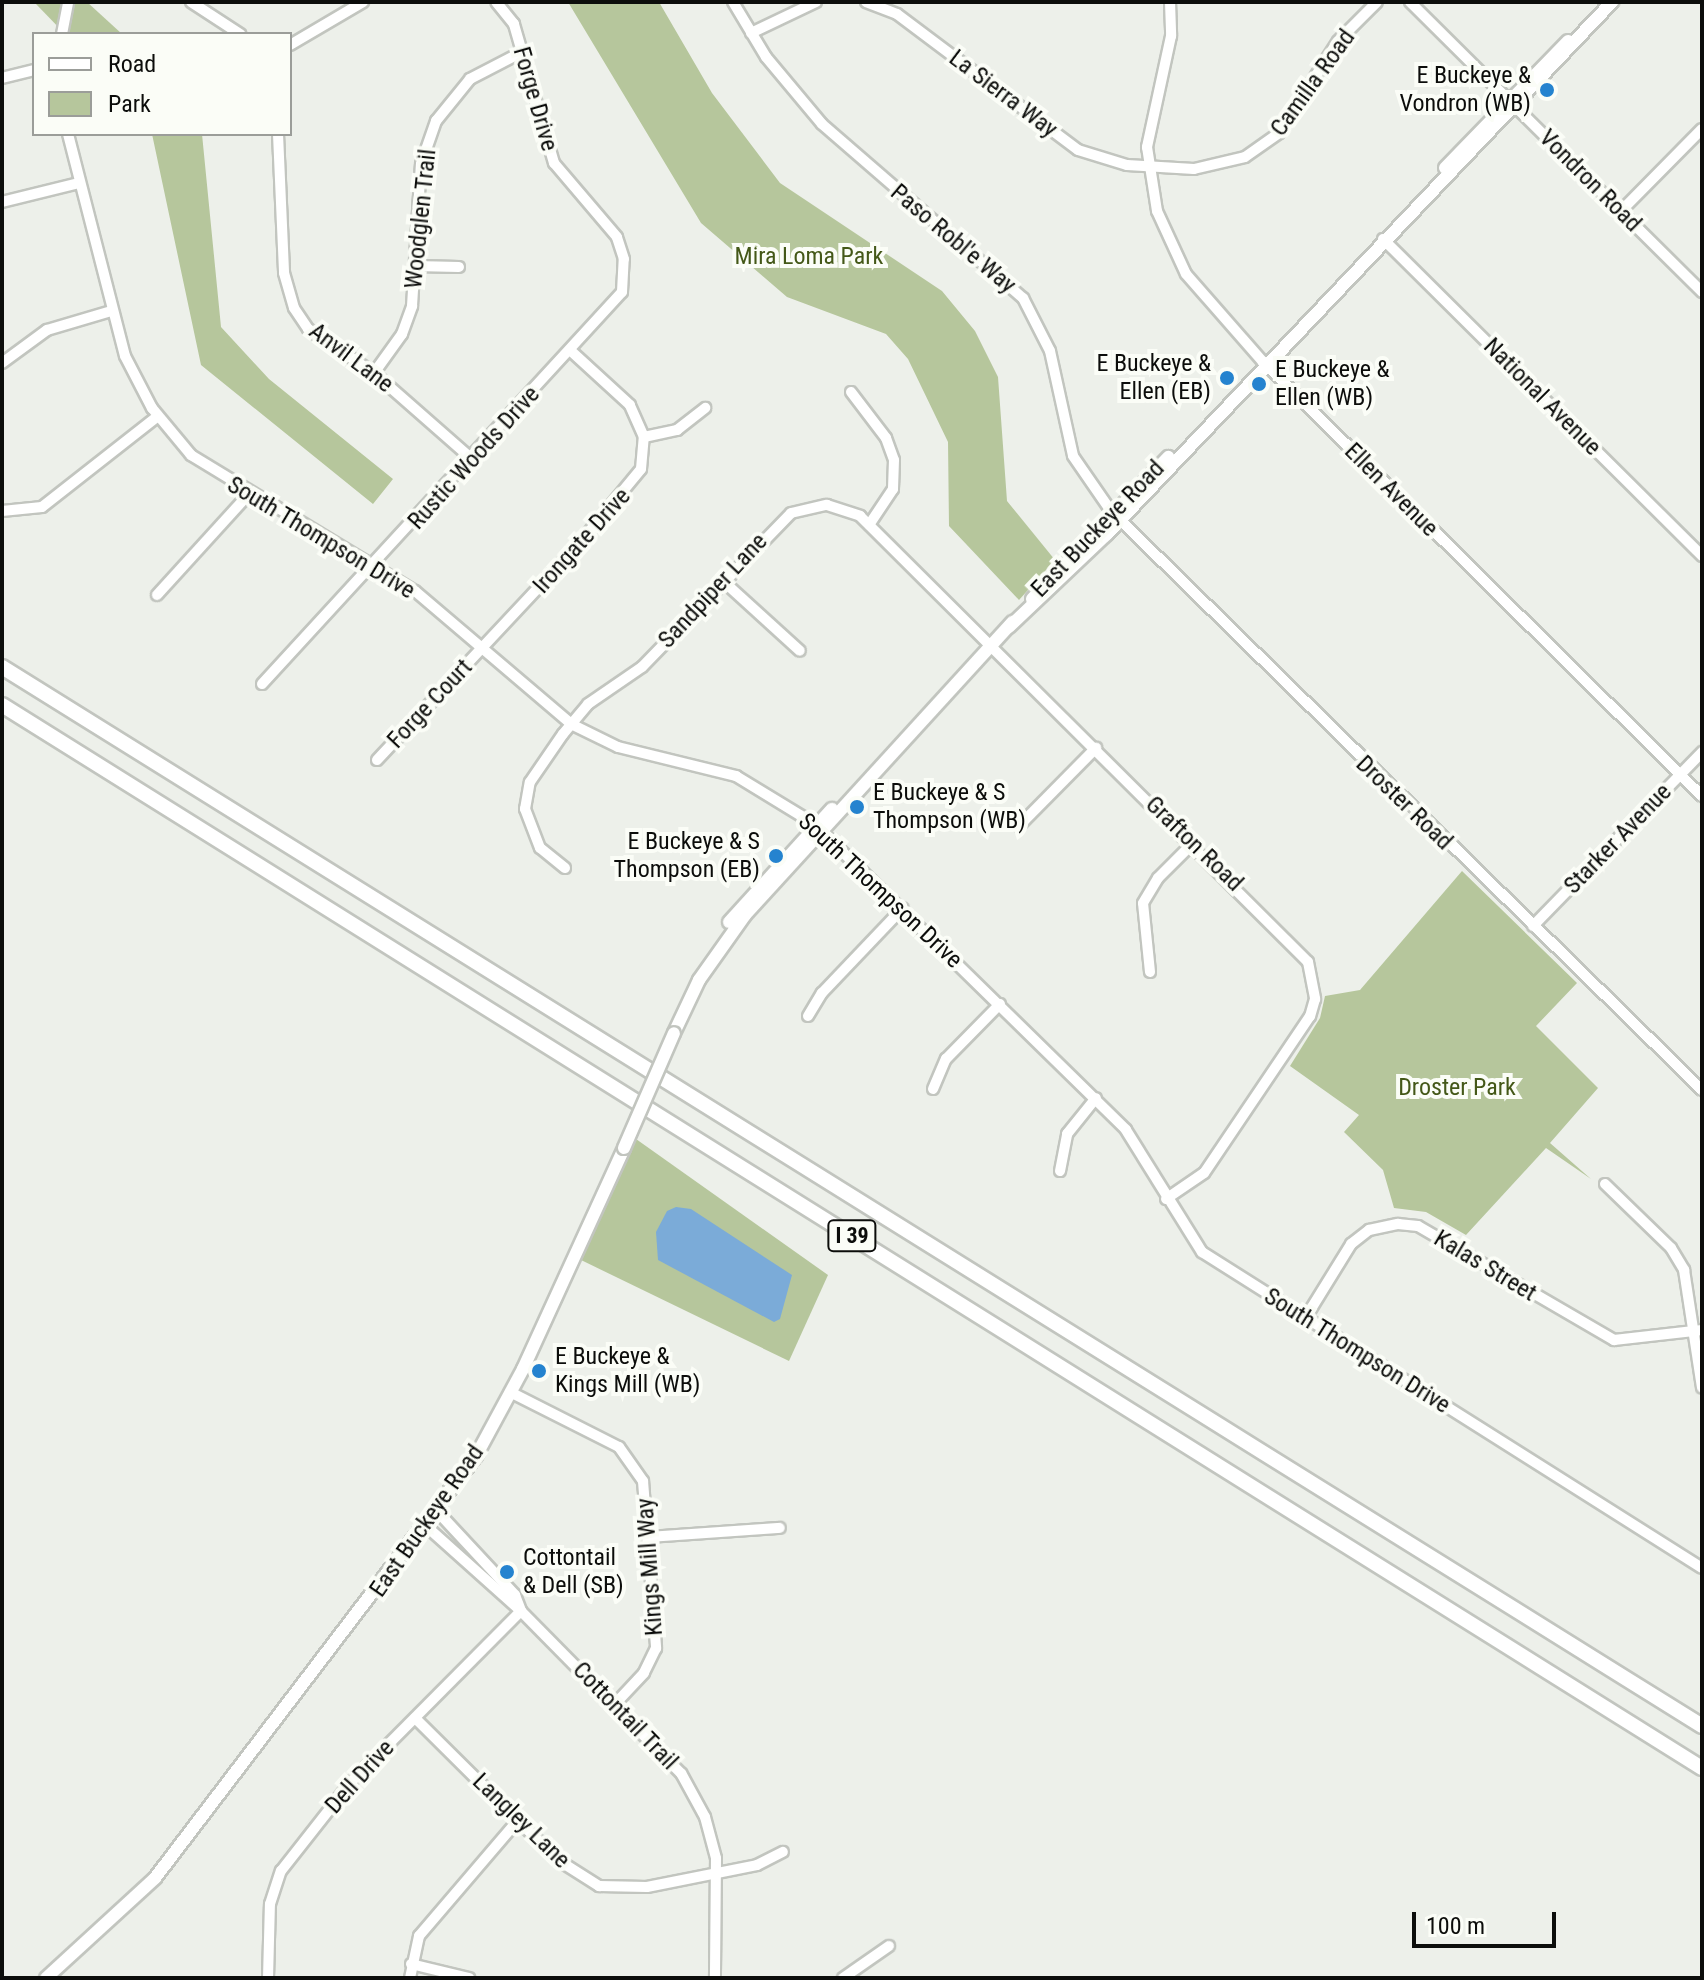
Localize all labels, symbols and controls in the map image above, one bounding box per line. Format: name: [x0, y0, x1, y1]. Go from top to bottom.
street label: Camilla Road: [1265, 24, 1361, 142]
legend: [32, 32, 292, 136]
street label: Forge Drive: [506, 44, 564, 154]
street label: La Sierra Way: [943, 44, 1063, 144]
text: Road: [108, 50, 156, 78]
place label: E Buckeye & Vondron (WB): [1399, 62, 1531, 118]
marker: E Buckeye & Vondron (WB): [1538, 81, 1556, 99]
text: Park: [108, 90, 151, 118]
street label: Vondron Road: [1533, 124, 1647, 238]
street label: Woodglen Trail: [399, 148, 443, 290]
street label: Paso Robl'e Way: [884, 178, 1022, 300]
park label: Mira Loma Park: [735, 243, 883, 271]
street label: Anvil Lane: [303, 317, 399, 399]
street label: National Avenue: [1477, 332, 1607, 462]
place label: E Buckeye & Ellen (EB): [1096, 350, 1211, 406]
place label: E Buckeye & Ellen (WB): [1275, 356, 1390, 412]
marker: E Buckeye & Ellen (EB): [1218, 369, 1236, 387]
marker: E Buckeye & Ellen (WB): [1250, 375, 1268, 393]
street label: Rustic Woods Drive: [402, 380, 546, 536]
street label: Ellen Avenue: [1338, 437, 1444, 543]
street label: East Buckeye Road: [1025, 455, 1171, 603]
street label: South Thompson Drive: [222, 470, 420, 606]
street label: Irongate Drive: [527, 482, 637, 600]
street label: Sandpiper Lane: [653, 528, 773, 654]
street label: Forge Court: [382, 653, 478, 755]
street label: Droster Road: [1350, 750, 1458, 856]
street label: Starker Avenue: [1558, 778, 1678, 900]
place label: E Buckeye & S Thompson (WB): [873, 779, 1026, 835]
street label: Grafton Road: [1139, 790, 1249, 898]
marker: E Buckeye & S Thompson (WB): [848, 798, 866, 816]
street label: South Thompson Drive: [792, 807, 968, 975]
place label: E Buckeye & S Thompson (EB): [614, 828, 760, 884]
marker: E Buckeye & S Thompson (EB): [767, 847, 785, 865]
park label: Droster Park: [1398, 1074, 1516, 1102]
road number: I 39: [826, 1218, 878, 1254]
street label: Kalas Street: [1429, 1224, 1541, 1308]
street label: South Thompson Drive: [1258, 1282, 1456, 1420]
place label: E Buckeye & Kings Mill (WB): [555, 1343, 700, 1399]
marker: E Buckeye & Kings Mill (WB): [530, 1362, 548, 1380]
street label: East Buckeye Road: [364, 1439, 490, 1603]
street label: Kings Mill Way: [631, 1497, 669, 1637]
place label: Cottontail & Dell (SB): [523, 1544, 624, 1600]
marker: Cottontail & Dell (SB): [498, 1563, 516, 1581]
street label: Cottontail Trail: [566, 1656, 684, 1776]
street label: Dell Drive: [319, 1734, 401, 1820]
street label: Langley Lane: [466, 1767, 576, 1875]
scale bar: [1416, 1896, 1560, 1946]
text: 100 m: [1426, 1912, 1485, 1940]

